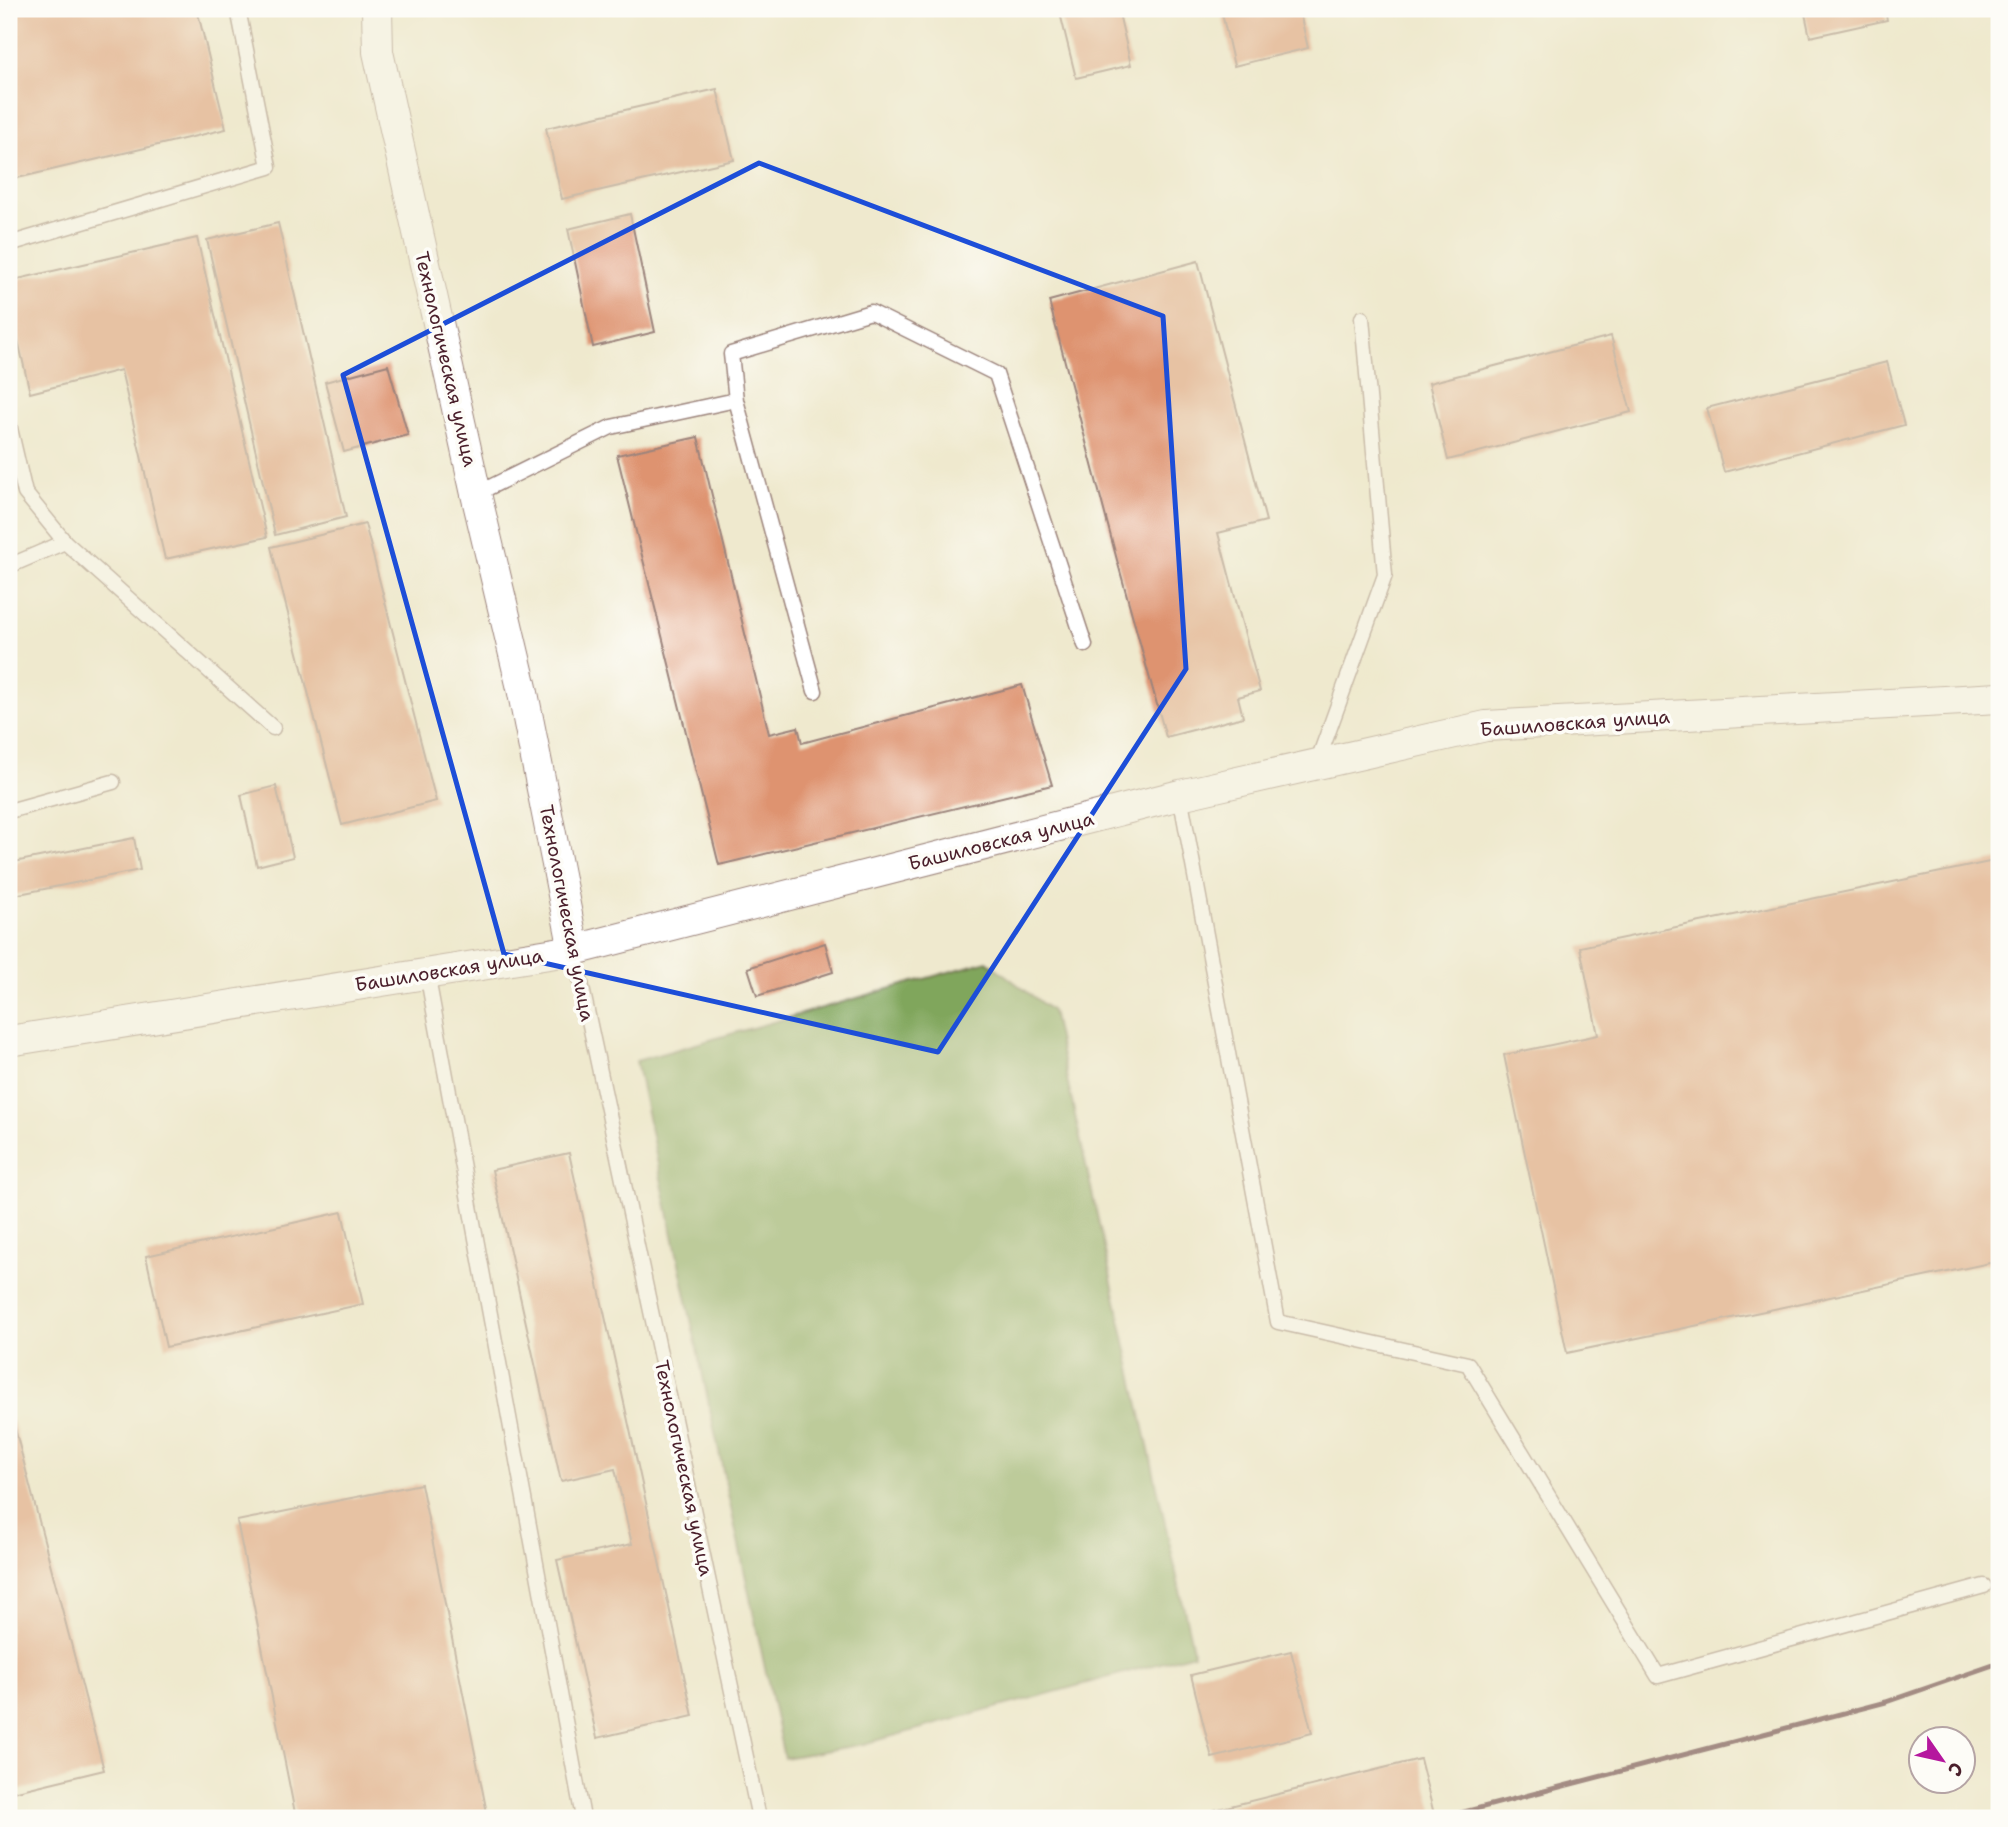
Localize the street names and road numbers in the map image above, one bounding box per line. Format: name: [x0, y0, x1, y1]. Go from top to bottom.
street label: Технологическая улица: [409, 249, 483, 469]
street label: Башиловская улица: [1479, 704, 1671, 742]
street label: Технологическая улица: [534, 803, 600, 1024]
street label: Башиловская улица: [906, 806, 1096, 876]
street label: Башиловская улица: [353, 943, 545, 997]
street label: Технологическая улица: [649, 1358, 719, 1578]

